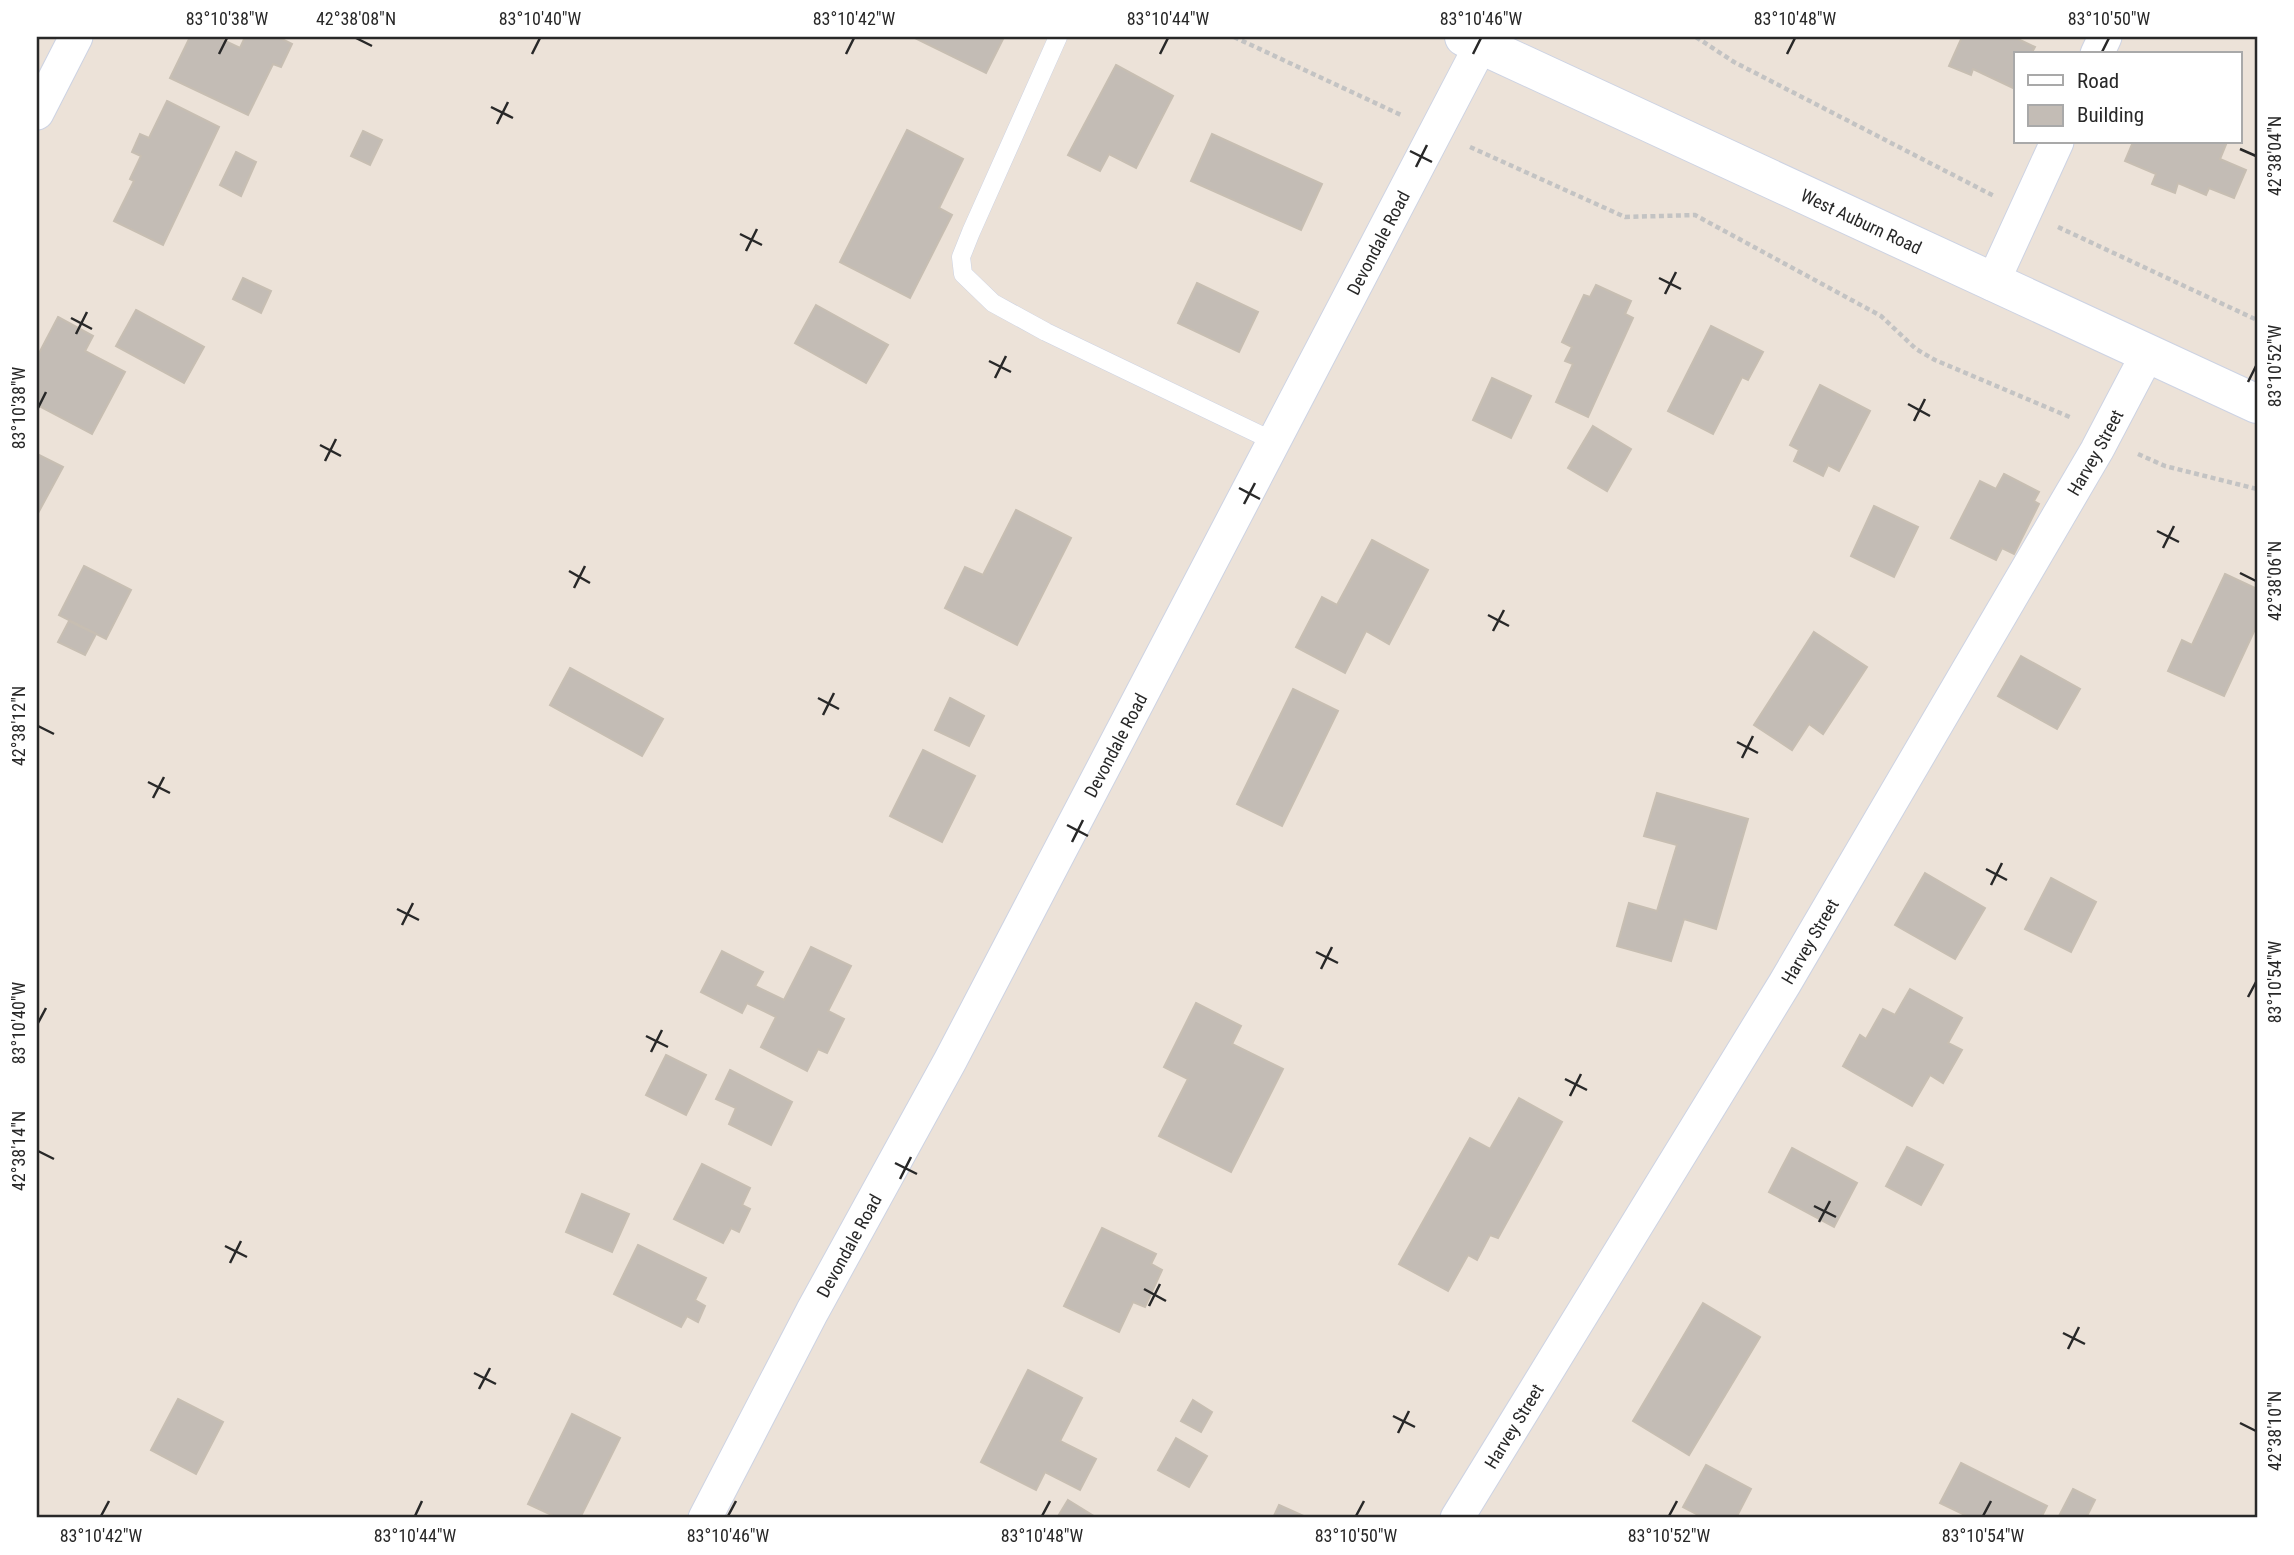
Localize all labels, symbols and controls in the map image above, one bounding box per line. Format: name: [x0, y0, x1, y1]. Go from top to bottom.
text: 83°10'38"W: [186, 8, 269, 29]
text: 42°38'08"N: [316, 8, 396, 29]
text: 83°10'40"W: [499, 8, 582, 29]
text: 83°10'42"W: [813, 8, 896, 29]
text: 83°10'44"W: [1127, 8, 1210, 29]
text: 83°10'46"W: [1440, 8, 1523, 29]
text: 83°10'48"W: [1754, 8, 1837, 29]
text: 83°10'50"W: [2068, 8, 2151, 29]
legend: [2014, 52, 2242, 144]
text: Road: [2077, 69, 2119, 93]
text: Building: [2077, 103, 2144, 127]
text: 42°38'04"N: [2264, 116, 2285, 196]
street label: West Auburn Road: [1798, 184, 1925, 258]
street label: Devondale Road: [1342, 187, 1414, 298]
text: 83°10'52"W: [2264, 324, 2285, 407]
text: 83°10'38"W: [8, 366, 29, 449]
street label: Harvey Street: [2062, 406, 2127, 499]
text: 42°38'06"N: [2264, 541, 2285, 621]
text: 42°38'12"N: [8, 686, 29, 766]
street label: Devondale Road: [1079, 690, 1151, 801]
street label: Harvey Street: [1776, 895, 1843, 988]
text: 83°10'54"W: [2264, 940, 2285, 1023]
text: 83°10'40"W: [8, 981, 29, 1064]
text: 42°38'14"N: [8, 1111, 29, 1191]
street label: Devondale Road: [812, 1190, 885, 1301]
street label: Harvey Street: [1480, 1380, 1547, 1472]
text: 42°38'10"N: [2264, 1391, 2285, 1471]
text: 83°10'42"W: [60, 1525, 143, 1546]
text: 83°10'44"W: [374, 1525, 457, 1546]
text: 83°10'46"W: [687, 1525, 770, 1546]
text: 83°10'48"W: [1001, 1525, 1084, 1546]
text: 83°10'50"W: [1315, 1525, 1398, 1546]
text: 83°10'52"W: [1628, 1525, 1711, 1546]
text: 83°10'54"W: [1942, 1525, 2025, 1546]

